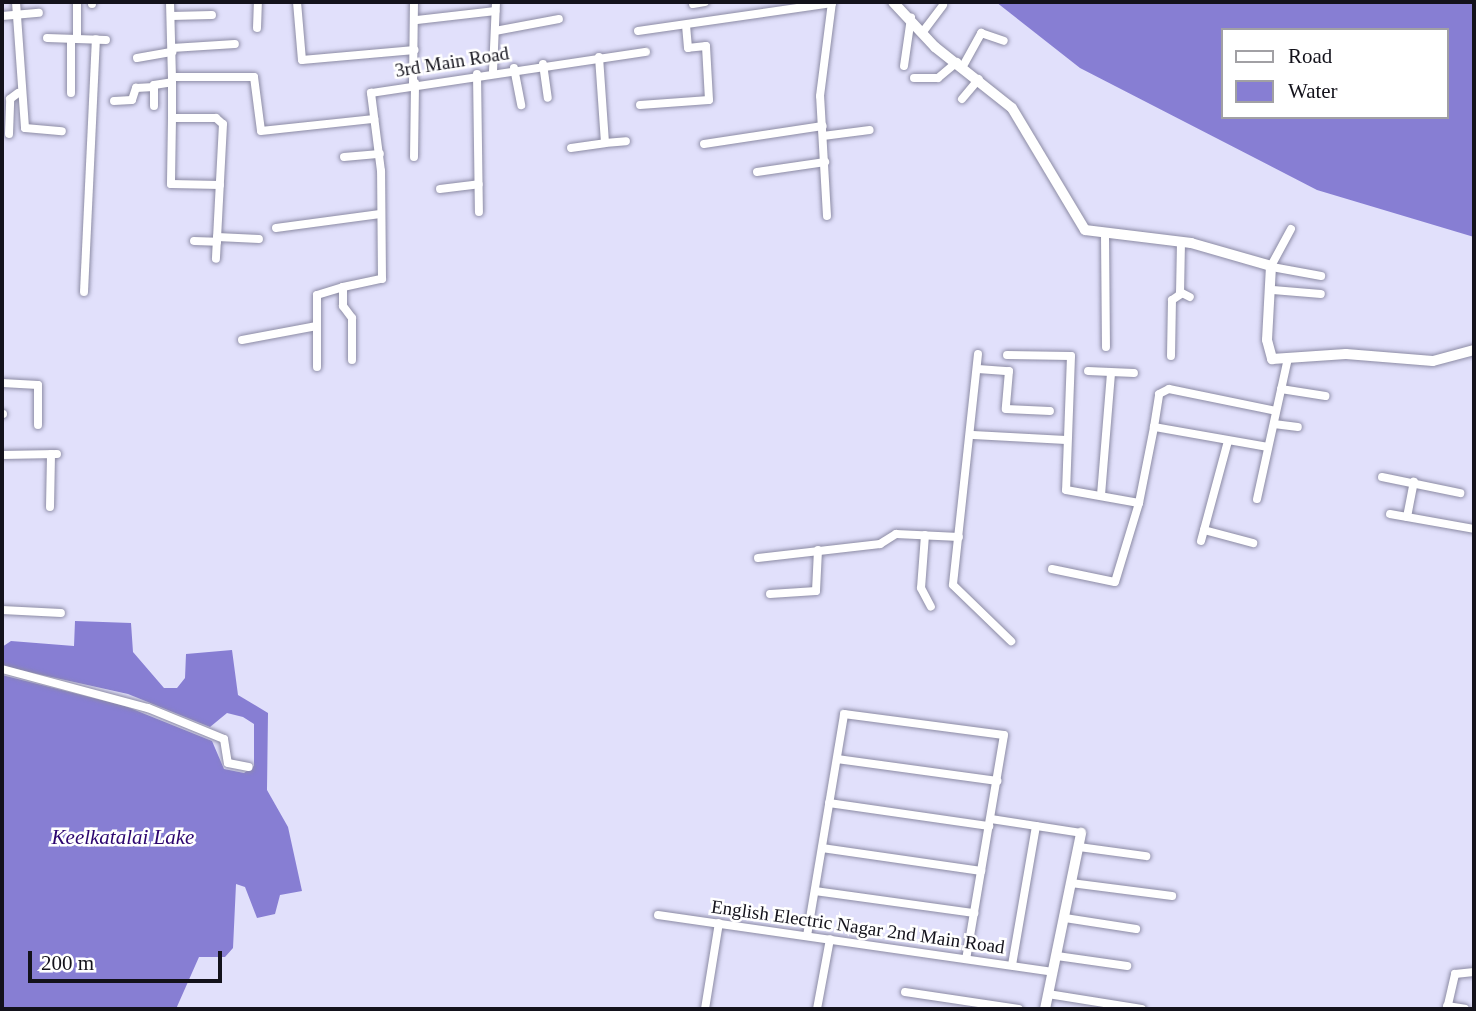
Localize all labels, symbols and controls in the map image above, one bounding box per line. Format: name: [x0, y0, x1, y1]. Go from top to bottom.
legend: [1220, 28, 1448, 119]
street label: 3rd Main Road: [393, 42, 511, 82]
text: Road: [1288, 44, 1332, 68]
text: Water: [1288, 79, 1338, 103]
water label: Keelkatalai Lake: [52, 824, 194, 850]
street label: English Electric Nagar 2nd Main Road: [710, 895, 1006, 959]
scale bar: [32, 937, 226, 981]
text: 200 m: [41, 951, 94, 975]

